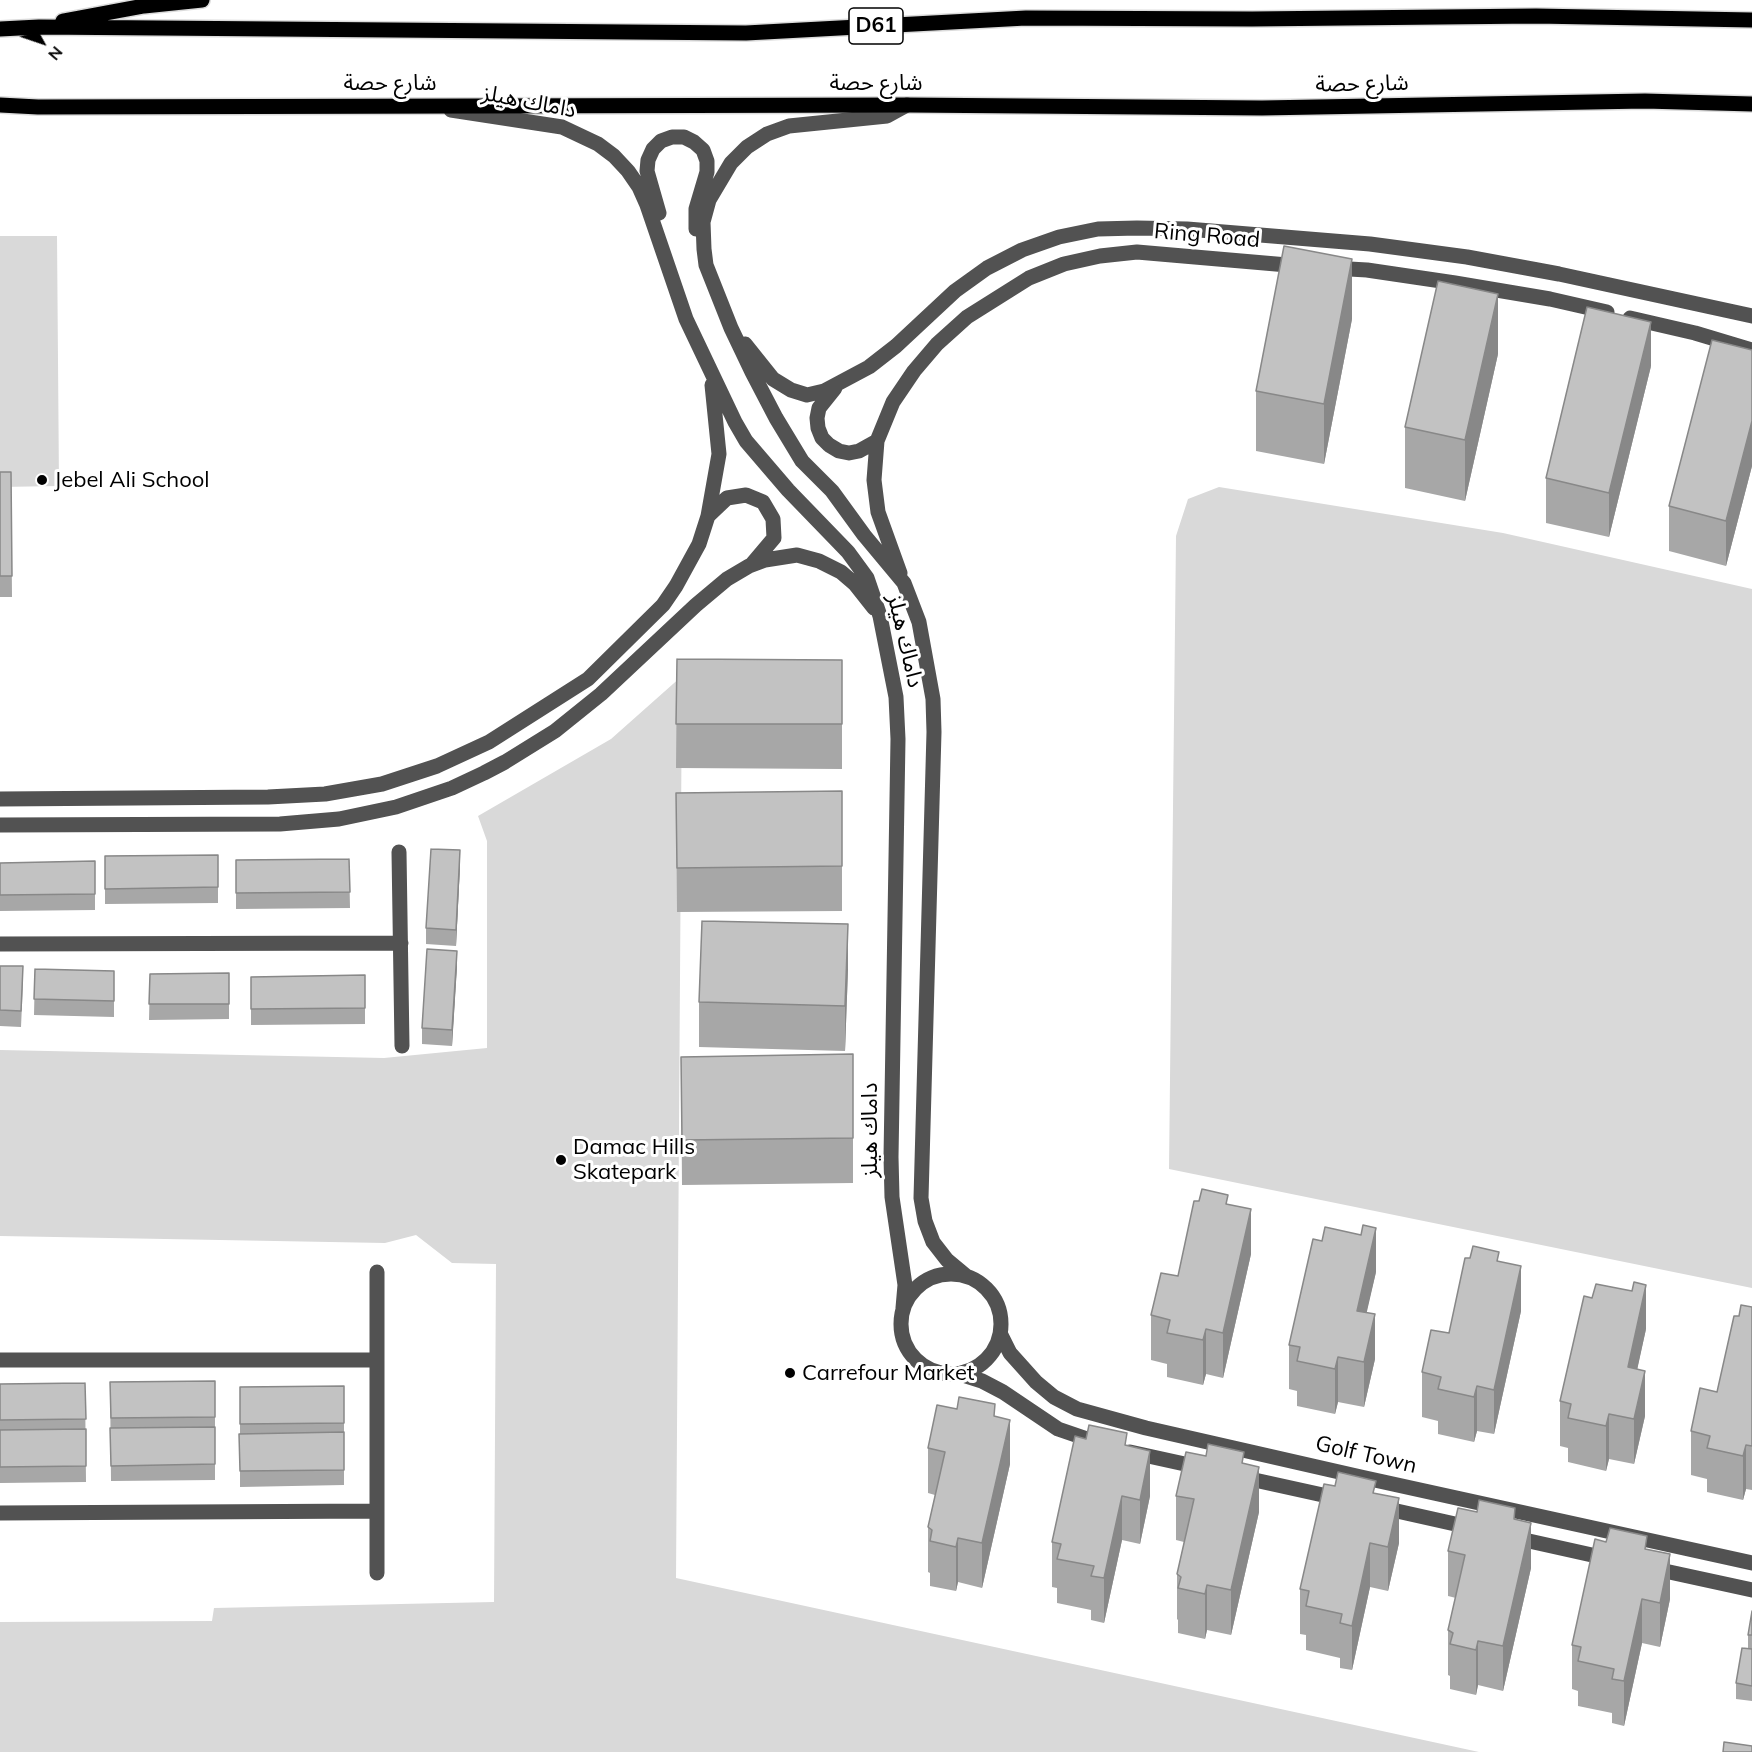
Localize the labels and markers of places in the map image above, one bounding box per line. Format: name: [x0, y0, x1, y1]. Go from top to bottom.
place label: Jebel Ali School: [54, 467, 210, 493]
marker: Jebel Ali School: [35, 473, 49, 487]
place label: Damac Hills Skatepark: [573, 1134, 695, 1186]
marker: Damac Hills Skatepark: [554, 1153, 568, 1167]
place label: Carrefour Market: [802, 1360, 975, 1386]
marker: Carrefour Market: [783, 1366, 797, 1380]

